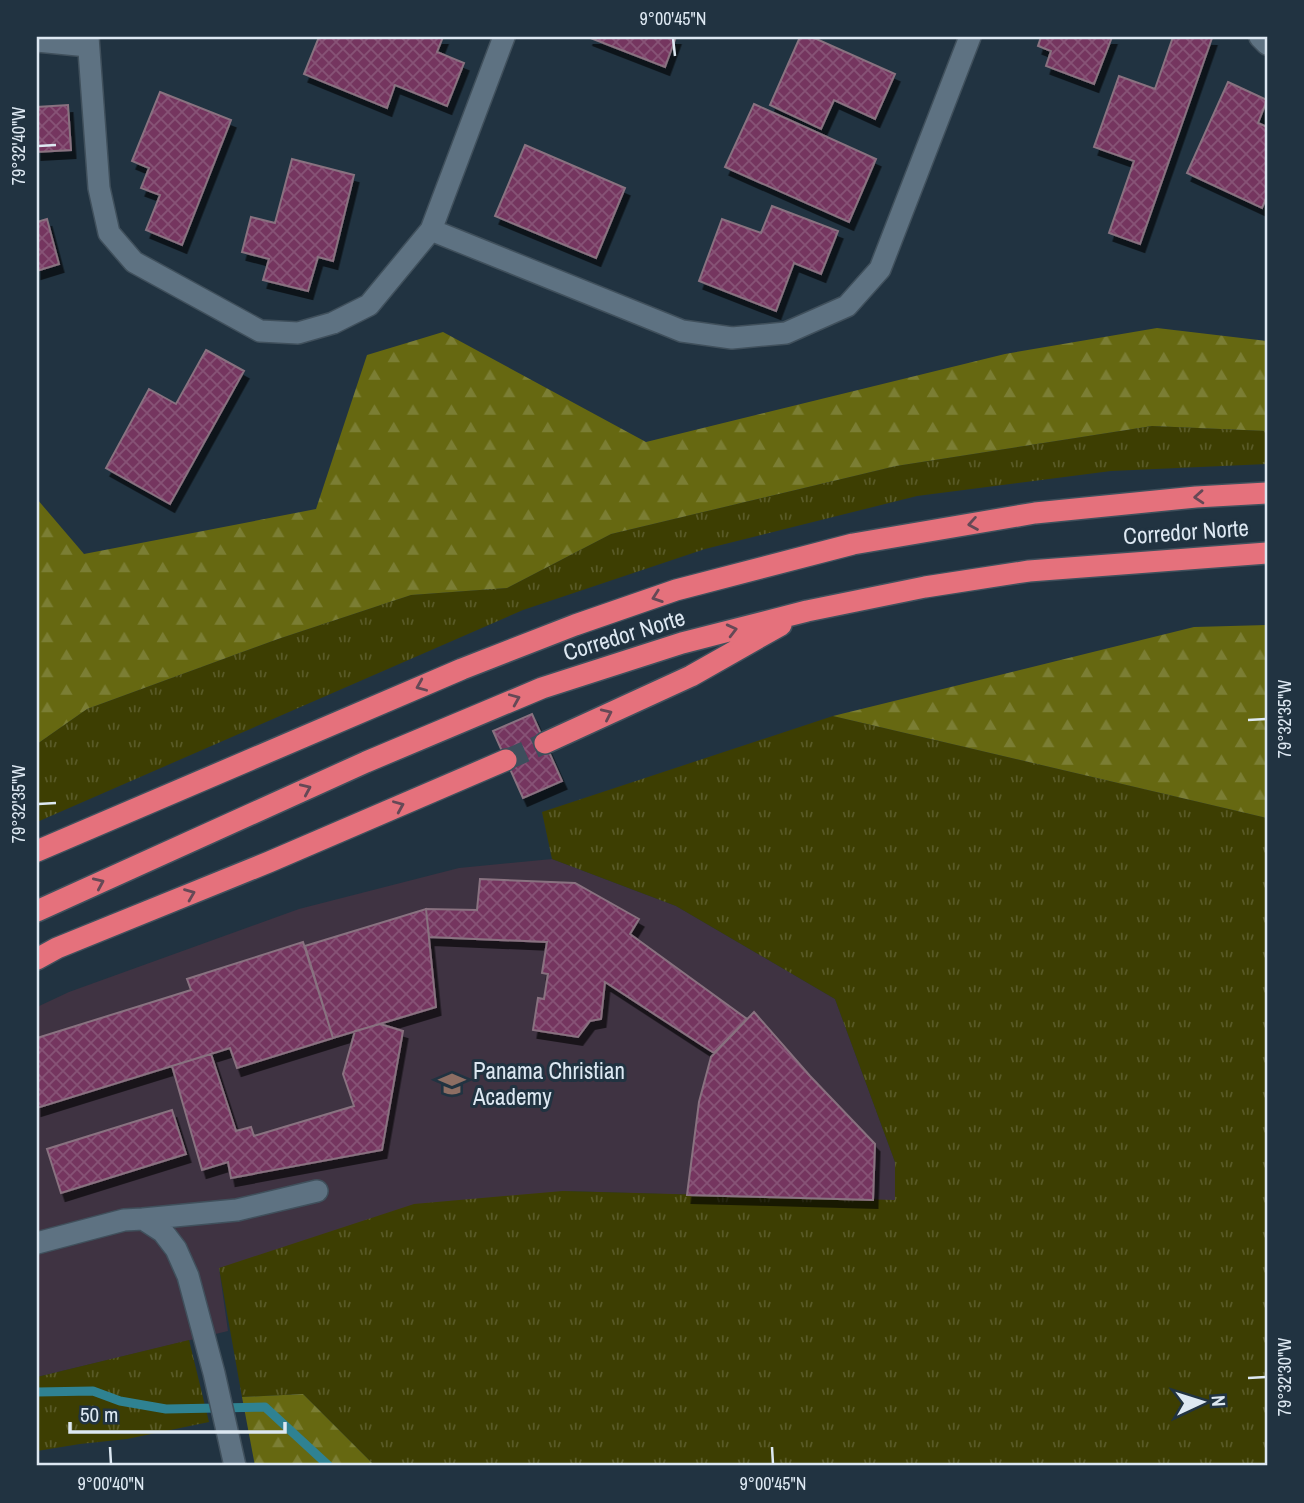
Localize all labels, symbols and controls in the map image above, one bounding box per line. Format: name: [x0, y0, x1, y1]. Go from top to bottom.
text: 9°00'45"N: [640, 6, 706, 31]
text: 79°32'40"W: [6, 107, 31, 185]
one-way arrow: [1193, 489, 1204, 504]
street label: Corredor Norte: [1122, 512, 1250, 551]
one-way arrow: [967, 516, 979, 531]
one-way arrow: [651, 589, 663, 603]
street label: Corredor Norte: [559, 601, 689, 668]
one-way arrow: [726, 624, 738, 638]
one-way arrow: [416, 678, 428, 692]
text: 79°32'35"W: [1272, 680, 1297, 758]
one-way arrow: [508, 693, 521, 707]
one-way arrow: [600, 709, 612, 723]
text: 79°32'35"W: [6, 765, 31, 843]
one-way arrow: [299, 783, 312, 797]
one-way arrow: [392, 800, 405, 814]
one-way arrow: [92, 877, 104, 891]
one-way arrow: [183, 889, 195, 903]
place label: Panama Christian Academy: [472, 1055, 625, 1112]
school or university icon: Panama Christian Academy: [437, 1069, 467, 1099]
text: 79°32'30"W: [1272, 1338, 1297, 1416]
north arrow: [1168, 1366, 1238, 1436]
scale bar: [70, 1391, 285, 1435]
text: N: [1206, 1394, 1232, 1407]
text: 50 m: [80, 1400, 118, 1429]
text: 9°00'40"N: [78, 1471, 144, 1496]
text: 9°00'45"N: [740, 1471, 806, 1496]

